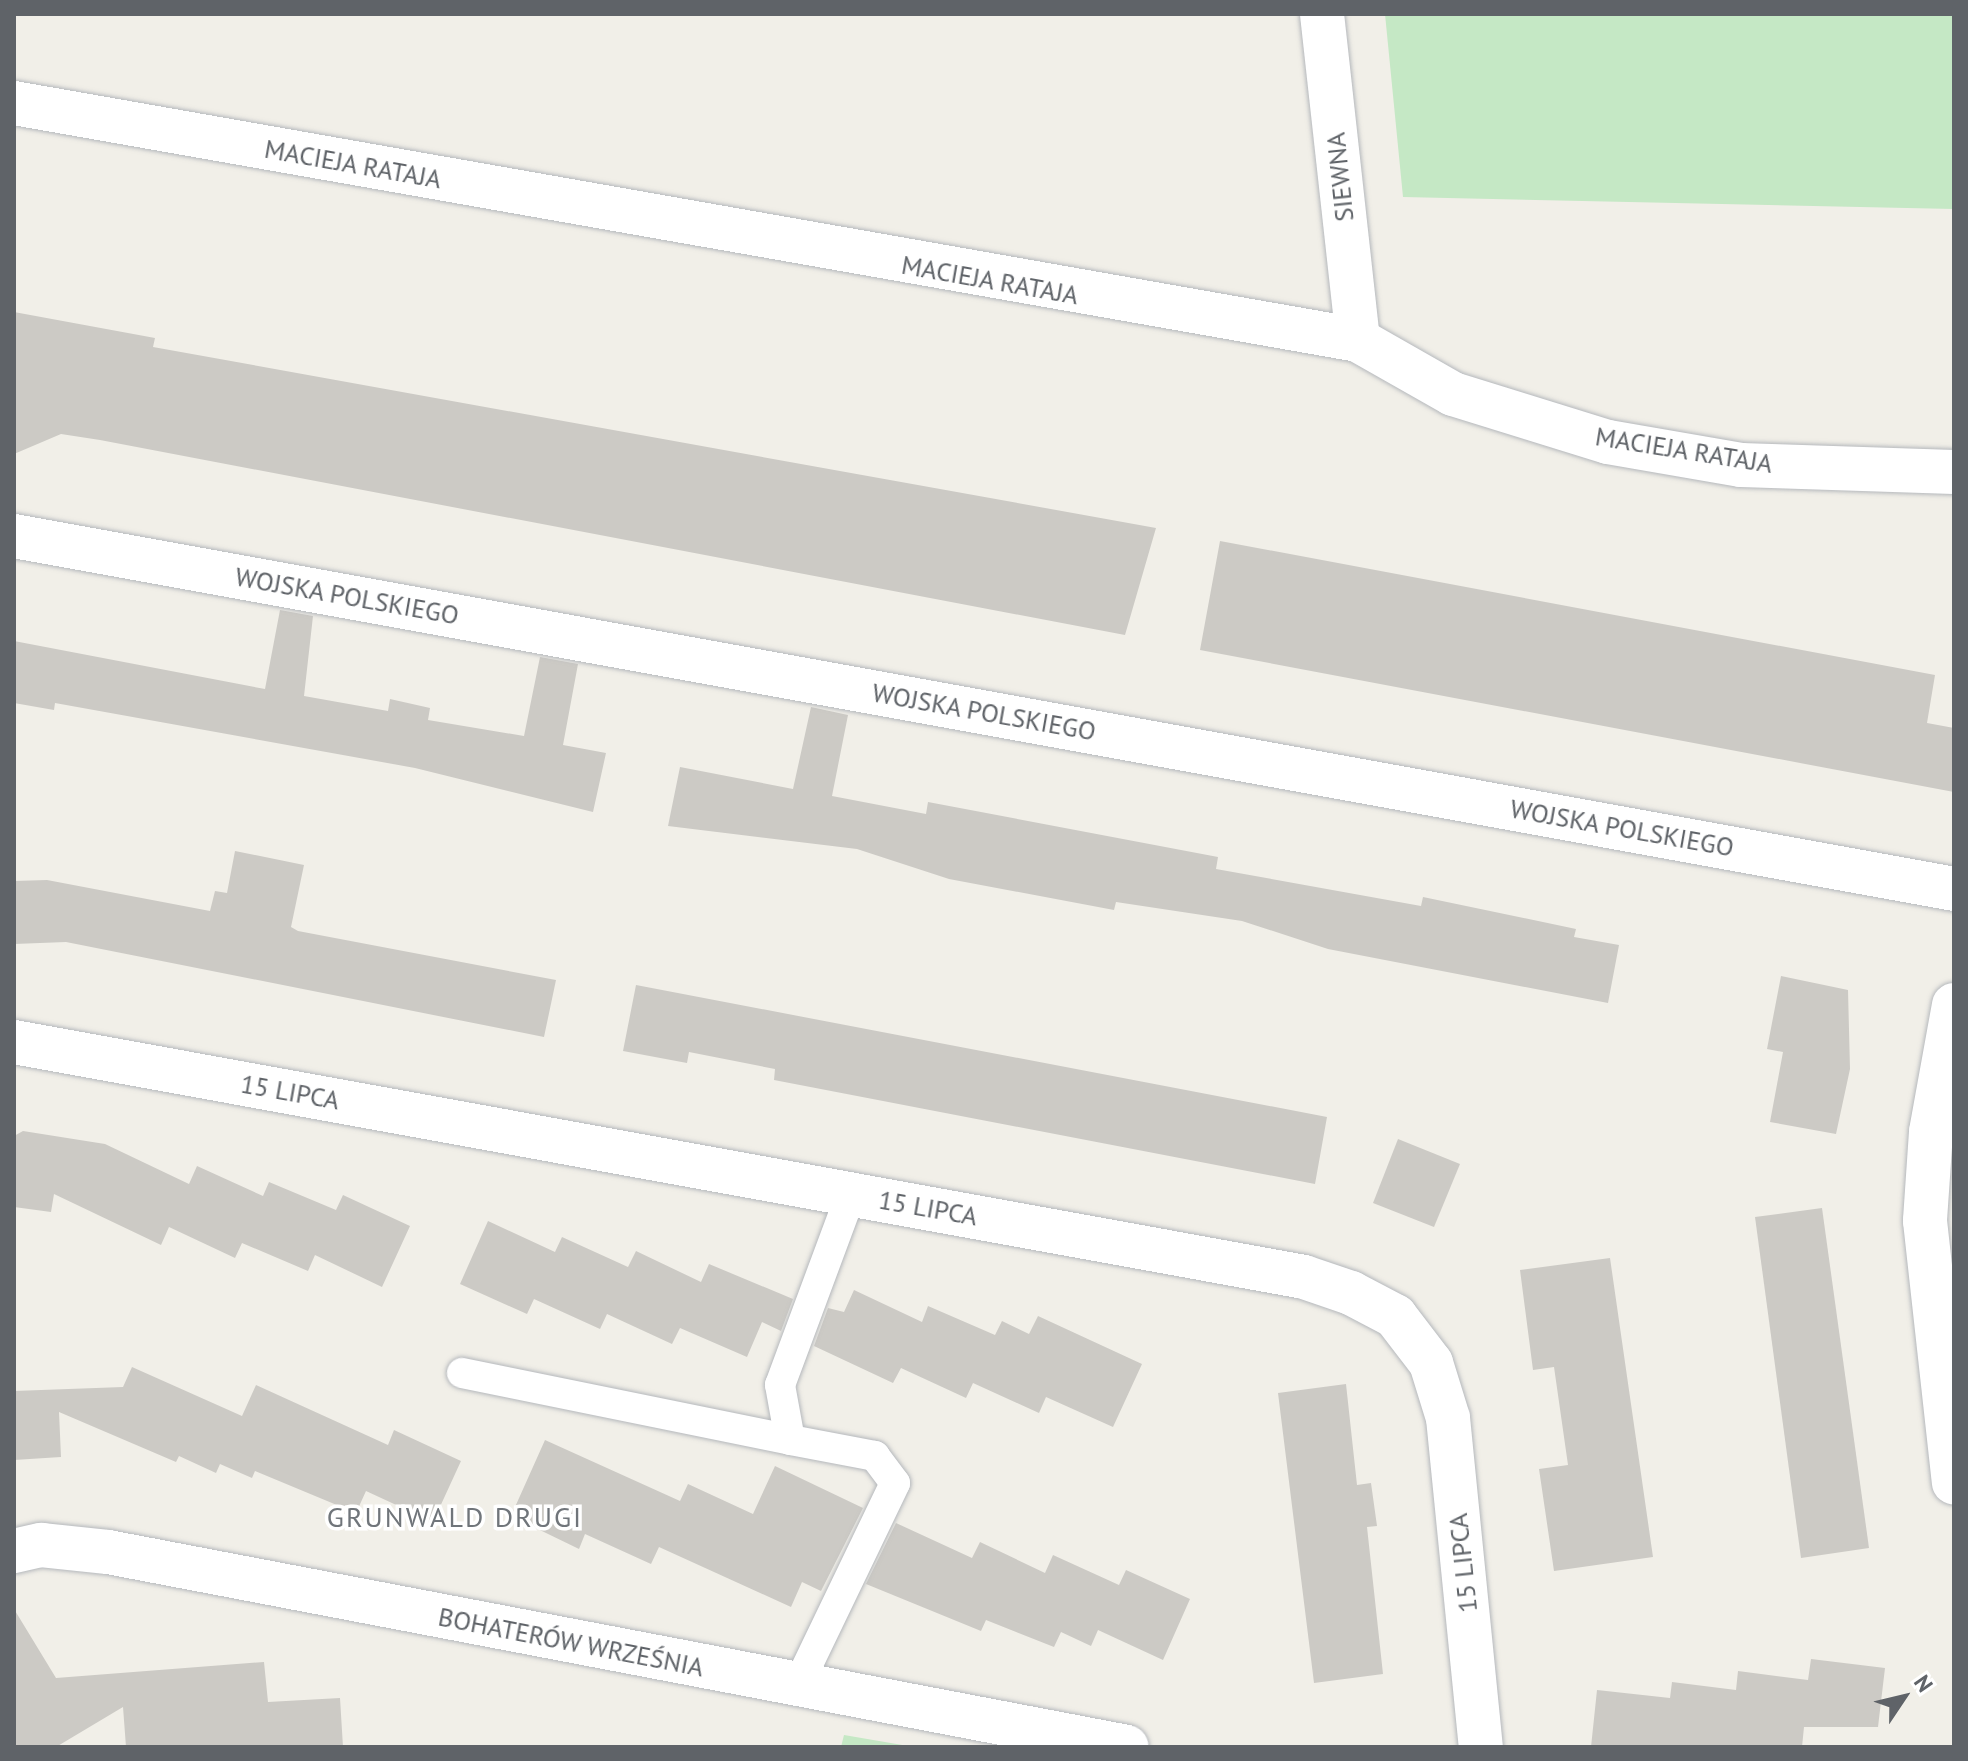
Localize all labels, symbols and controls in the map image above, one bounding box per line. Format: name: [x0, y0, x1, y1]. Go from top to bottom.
street label: SIEWNA: [1320, 131, 1360, 223]
street label: MACIEJA RATAJA: [262, 133, 444, 195]
street label: MACIEJA RATAJA: [899, 249, 1081, 311]
street label: MACIEJA RATAJA: [1593, 421, 1775, 479]
street label: WOJSKA POLSKIEGO: [232, 561, 462, 631]
street label: WOJSKA POLSKIEGO: [869, 677, 1099, 747]
street label: WOJSKA POLSKIEGO: [1507, 793, 1737, 863]
street label: 15 LIPCA: [238, 1068, 342, 1116]
street label: 15 LIPCA: [876, 1184, 980, 1232]
district label: GRUNWALD DRUGI: [327, 1500, 583, 1534]
street label: 15 LIPCA: [1442, 1512, 1484, 1614]
street label: BOHATERÓW WRZEŚNIA: [435, 1601, 707, 1683]
north arrow: [1864, 1657, 1944, 1737]
text: N: [1908, 1669, 1939, 1697]

